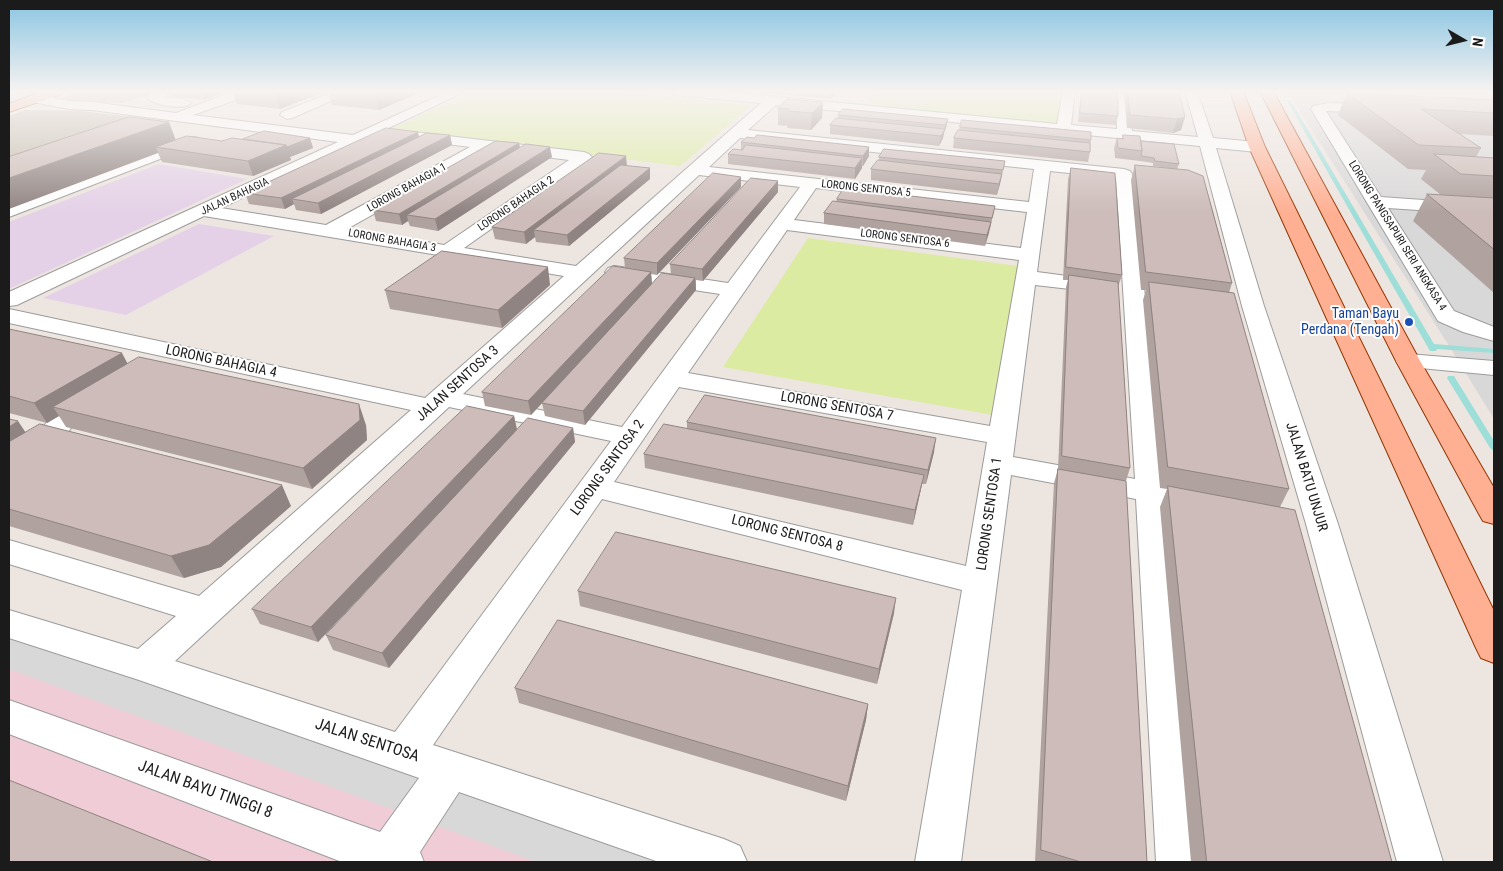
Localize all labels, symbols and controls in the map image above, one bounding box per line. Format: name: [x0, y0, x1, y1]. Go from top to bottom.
north arrow: [1438, 15, 1488, 65]
text: N: [1469, 37, 1486, 47]
street label: LORONG PANGSAPURI SERI ANGKASA 4: [1345, 159, 1449, 313]
street label: LORONG BAHAGIA 1: [365, 161, 449, 215]
street label: LORONG BAHAGIA 2: [475, 174, 557, 234]
street label: JALAN BAHAGIA: [199, 175, 271, 219]
street label: LORONG SENTOSA 5: [821, 178, 911, 200]
street label: LORONG BAHAGIA 3: [347, 227, 437, 255]
street label: LORONG SENTOSA 6: [860, 227, 950, 251]
place label: Taman Bayu Perdana (Tengah): [1301, 306, 1399, 338]
marker: Taman Bayu Perdana (Tengah): [1403, 316, 1415, 328]
street label: LORONG BAHAGIA 4: [164, 342, 278, 382]
street label: JALAN SENTOSA 3: [413, 343, 503, 425]
street label: LORONG SENTOSA 7: [779, 389, 895, 425]
street label: LORONG SENTOSA 2: [568, 417, 648, 519]
street label: JALAN BATU UNJUR: [1281, 420, 1331, 534]
street label: LORONG SENTOSA 1: [974, 456, 1006, 572]
street label: LORONG SENTOSA 8: [730, 512, 844, 556]
street label: JALAN SENTOSA: [312, 715, 422, 767]
street label: JALAN BAYU TINGGI 8: [135, 757, 275, 823]

